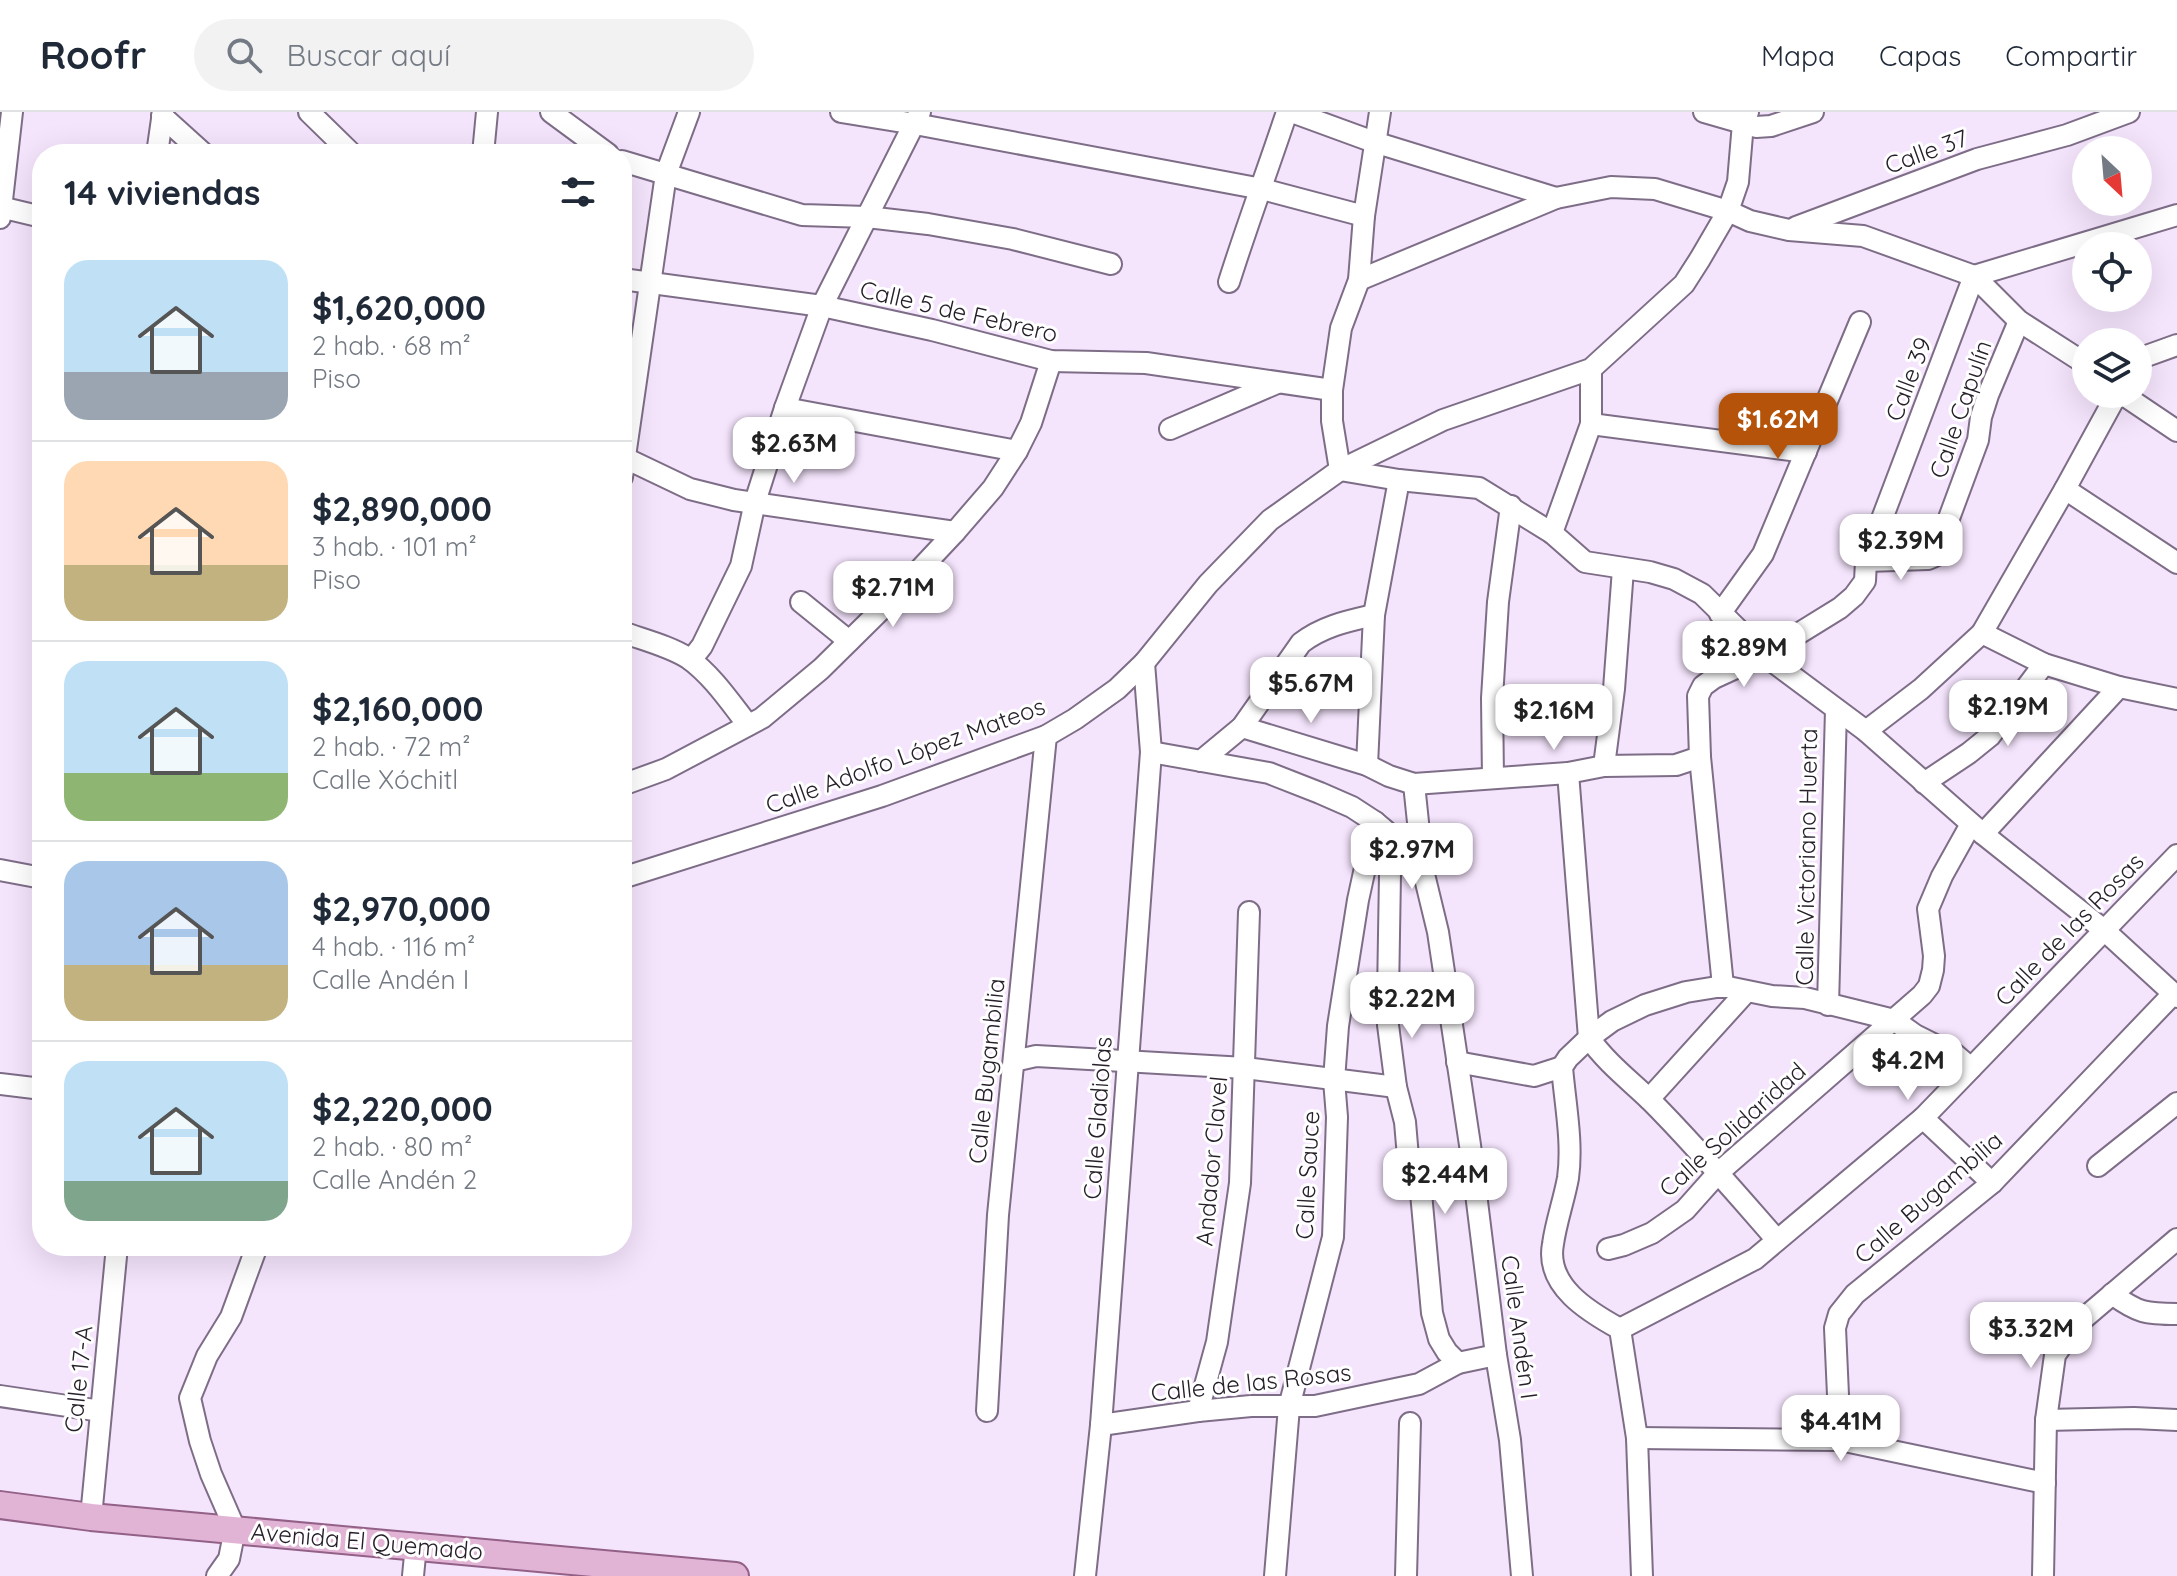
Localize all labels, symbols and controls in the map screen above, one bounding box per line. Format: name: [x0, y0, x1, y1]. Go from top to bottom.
search box: [194, 19, 754, 91]
text: Roofr: [40, 31, 146, 79]
icon: search: [222, 33, 266, 77]
text: Buscar aquí: [286, 36, 450, 74]
text: Mapa: [1761, 38, 1835, 73]
text: Capas: [1879, 38, 1961, 73]
text: Compartir: [2005, 38, 2137, 73]
street label: Calle 37: [1880, 122, 1972, 180]
north arrow: [2072, 136, 2152, 216]
map controls: [2072, 136, 2152, 408]
icon: filters: [556, 170, 600, 214]
text: 14 viviendas: [64, 171, 260, 214]
button: locate: [2072, 232, 2152, 312]
street label: Calle 5 de Febrero: [857, 274, 1061, 348]
text: $1,620,000: [312, 286, 486, 329]
icon: home: [128, 292, 224, 388]
button: layers: [2072, 328, 2152, 408]
text: 2 hab. · 68 m²: [312, 329, 471, 362]
street label: Calle 39: [1878, 333, 1938, 425]
street label: Calle Capulín: [1922, 336, 1998, 482]
text: Piso: [312, 362, 361, 395]
pin: $1.62M: [1713, 393, 1843, 461]
text: $1.62M: [1737, 402, 1819, 435]
pin: $2.63M: [729, 417, 859, 485]
text: $2.63M: [751, 426, 837, 459]
text: $2,890,000: [312, 487, 492, 530]
icon: home: [128, 493, 224, 589]
pin: $2.39M: [1836, 514, 1966, 582]
text: $2.39M: [1858, 523, 1944, 556]
text: 3 hab. · 101 m²: [312, 530, 477, 563]
pin: $2.71M: [828, 561, 958, 629]
text: Piso: [312, 563, 361, 596]
text: $2.71M: [851, 570, 935, 603]
pin: $2.89M: [1679, 621, 1809, 689]
text: $2.89M: [1700, 630, 1788, 663]
pin: $5.67M: [1246, 657, 1376, 725]
text: $5.67M: [1268, 666, 1354, 699]
pin: $2.19M: [1943, 680, 2073, 748]
pin: $2.16M: [1489, 684, 1619, 752]
text: $2,160,000: [312, 687, 484, 730]
text: $2.19M: [1967, 689, 2049, 722]
street label: Calle Adolfo López Mateos: [761, 690, 1049, 820]
icon: home: [128, 693, 224, 789]
text: $2.16M: [1513, 693, 1595, 726]
street label: Calle Victoriano Huerta: [1789, 728, 1823, 986]
text: 2 hab. · 72 m²: [312, 730, 471, 763]
text: Calle Xóchitl: [312, 763, 458, 796]
pin: $2.97M: [1347, 823, 1477, 891]
text: $2.97M: [1369, 832, 1455, 865]
street label: Calle de las Rosas: [1988, 846, 2150, 1012]
text: $2,970,000: [312, 887, 491, 930]
icon: home: [128, 893, 224, 989]
text: 4 hab. · 116 m²: [312, 930, 475, 963]
text: Calle Andén I: [312, 963, 469, 996]
pin: $2.22M: [1347, 972, 1477, 1040]
street label: Calle Bugambilia: [961, 977, 1011, 1165]
text: $2.22M: [1368, 981, 1456, 1014]
pin: $4.2M: [1852, 1034, 1964, 1102]
street label: Calle Gladiolas: [1076, 1035, 1118, 1201]
text: $4.2M: [1871, 1043, 1945, 1076]
street label: Calle Solidaridad: [1653, 1055, 1811, 1203]
street label: Andador Clavel: [1189, 1075, 1233, 1247]
text: $2,220,000: [312, 1087, 493, 1130]
icon: home: [128, 1093, 224, 1189]
street label: Calle Sauce: [1289, 1110, 1325, 1240]
street label: Calle Bugambilia: [1848, 1125, 2008, 1269]
text: 2 hab. · 80 m²: [312, 1130, 472, 1163]
pin: $2.44M: [1380, 1148, 1510, 1216]
text: $2.44M: [1401, 1157, 1489, 1190]
text: Calle Andén 2: [312, 1163, 477, 1196]
street label: Calle Andén I: [1495, 1253, 1545, 1401]
pin: $3.32M: [1966, 1302, 2096, 1370]
text: $3.32M: [1988, 1311, 2074, 1344]
street label: Calle 17-A: [57, 1324, 99, 1434]
street label: Calle de las Rosas: [1149, 1357, 1353, 1407]
pin: $4.41M: [1776, 1395, 1906, 1463]
text: $4.41M: [1800, 1404, 1882, 1437]
street label: Avenida El Quemado: [250, 1516, 484, 1566]

